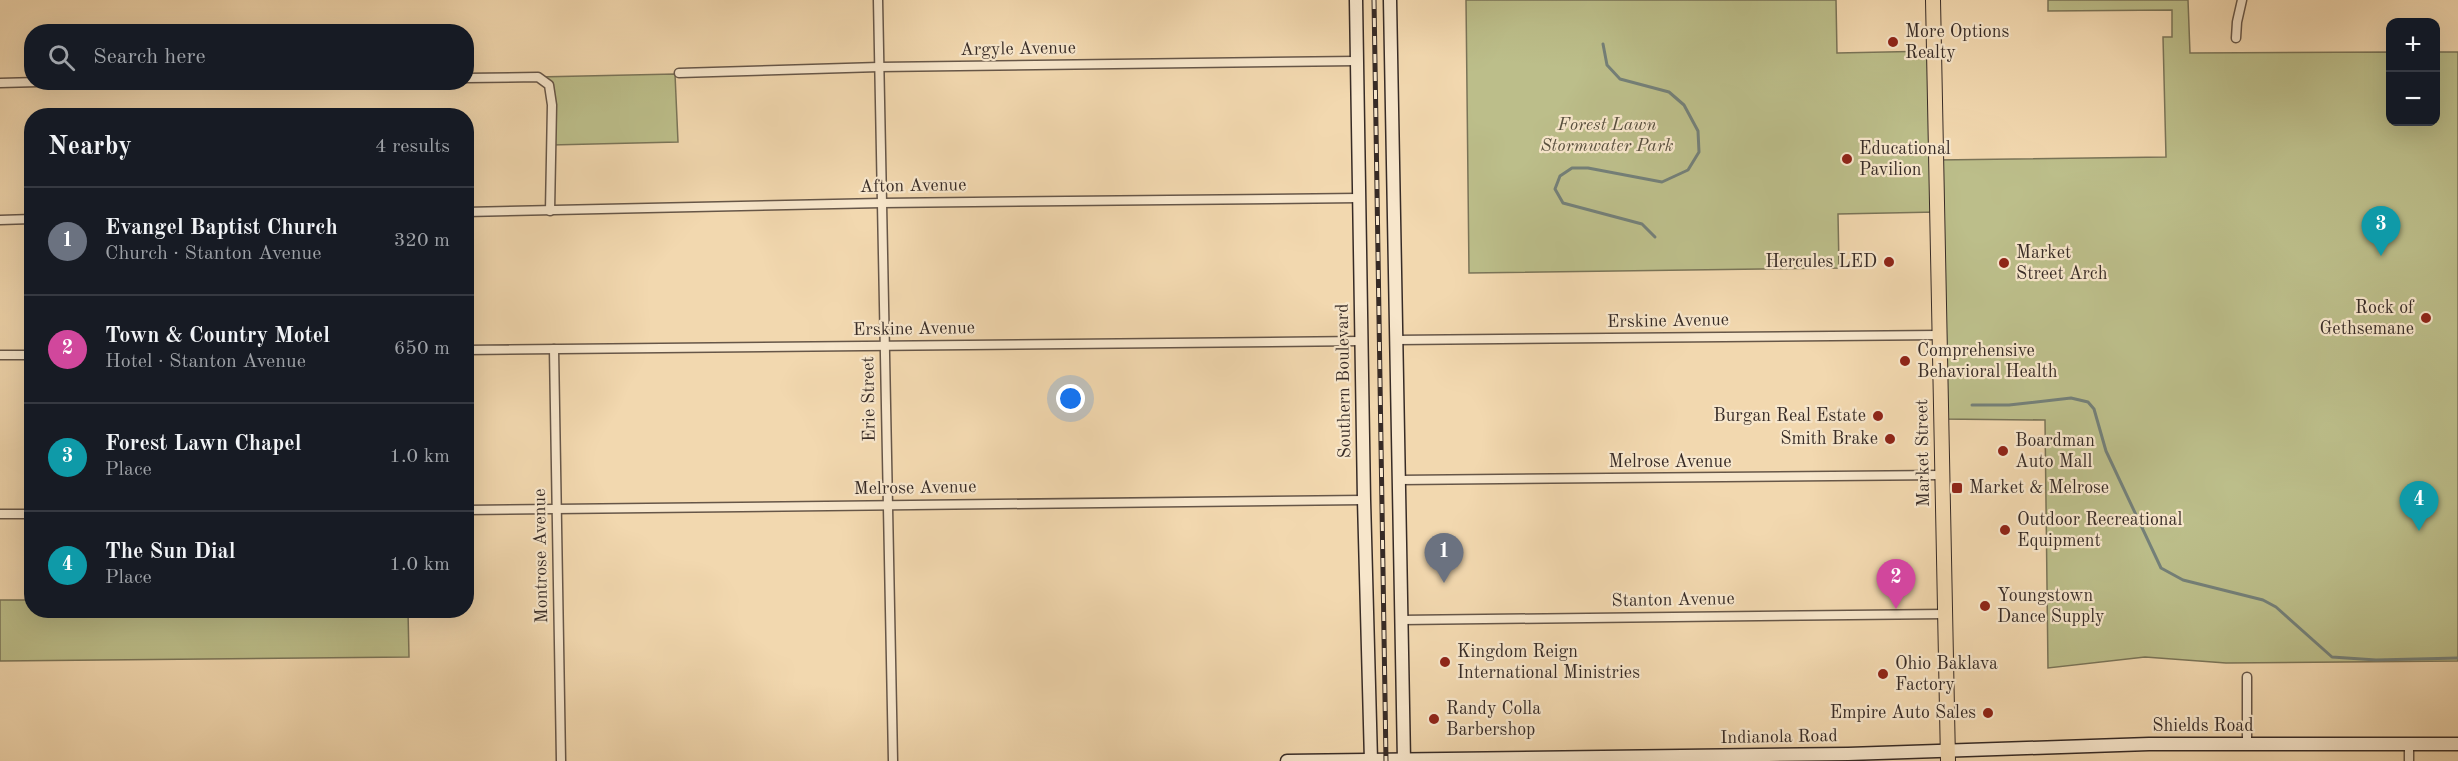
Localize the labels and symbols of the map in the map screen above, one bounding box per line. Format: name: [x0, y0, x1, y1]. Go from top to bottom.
place label: More Options Realty: [1905, 23, 2009, 62]
marker: More Options Realty: [1886, 35, 1900, 49]
street label: Argyle Avenue: [960, 39, 1076, 59]
park label: Forest Lawn Stormwater Park: [1540, 116, 1674, 155]
place label: Educational Pavilion: [1859, 140, 1951, 179]
marker: Educational Pavilion: [1840, 152, 1854, 166]
street label: Afton Avenue: [859, 176, 967, 196]
pin: 3: [2362, 206, 2400, 256]
place label: Market Street Arch: [2016, 244, 2108, 283]
place label: Hercules LED: [1765, 253, 1877, 271]
marker: Hercules LED: [1882, 255, 1896, 269]
marker: Market Street Arch: [1997, 256, 2011, 270]
place label: Rock of Gethsemane: [2319, 299, 2415, 338]
street label: Southern Boulevard: [1334, 303, 1354, 459]
street label: Erskine Avenue: [1607, 311, 1729, 331]
marker: Rock of Gethsemane: [2419, 311, 2433, 325]
street label: Erskine Avenue: [853, 319, 975, 339]
place label: Comprehensive Behavioral Health: [1917, 342, 2058, 381]
marker: Comprehensive Behavioral Health: [1898, 354, 1912, 368]
street label: Erie Street: [859, 356, 879, 442]
your location: [1056, 384, 1085, 413]
street label: Market Street: [1913, 399, 1933, 507]
place label: Burgan Real Estate: [1713, 407, 1866, 425]
marker: Burgan Real Estate: [1871, 409, 1885, 423]
place label: Smith Brake: [1780, 430, 1878, 448]
marker: Smith Brake: [1883, 432, 1897, 446]
place label: Boardman Auto Mall: [2015, 432, 2095, 471]
marker: Boardman Auto Mall: [1996, 444, 2010, 458]
street label: Melrose Avenue: [1609, 453, 1731, 471]
street label: Melrose Avenue: [853, 478, 977, 498]
place label: Market & Melrose: [1969, 479, 2109, 497]
marker: Market & Melrose: [1950, 481, 1964, 495]
pin: 4: [2400, 482, 2438, 531]
street label: Montrose Avenue: [531, 489, 551, 623]
place label: Outdoor Recreational Equipment: [2017, 511, 2182, 550]
marker: Outdoor Recreational Equipment: [1998, 523, 2012, 537]
pin: 1: [1424, 534, 1464, 583]
pin: 2: [1876, 560, 1916, 609]
place label: Youngstown Dance Supply: [1997, 587, 2105, 626]
street label: Stanton Avenue: [1611, 590, 1735, 610]
marker: Youngstown Dance Supply: [1978, 599, 1992, 613]
place label: Kingdom Reign International Ministries: [1457, 643, 1640, 682]
marker: Kingdom Reign International Ministries: [1438, 655, 1452, 669]
place label: Ohio Baklava Factory: [1895, 655, 1998, 694]
marker: Ohio Baklava Factory: [1876, 667, 1890, 681]
place label: Randy Colla Barbershop: [1446, 700, 1541, 739]
place label: Empire Auto Sales: [1830, 704, 1976, 722]
marker: Empire Auto Sales: [1981, 706, 1995, 720]
marker: Randy Colla Barbershop: [1427, 712, 1441, 726]
street label: Shields Road: [2152, 717, 2254, 735]
street label: Indianola Road: [1720, 727, 1838, 747]

